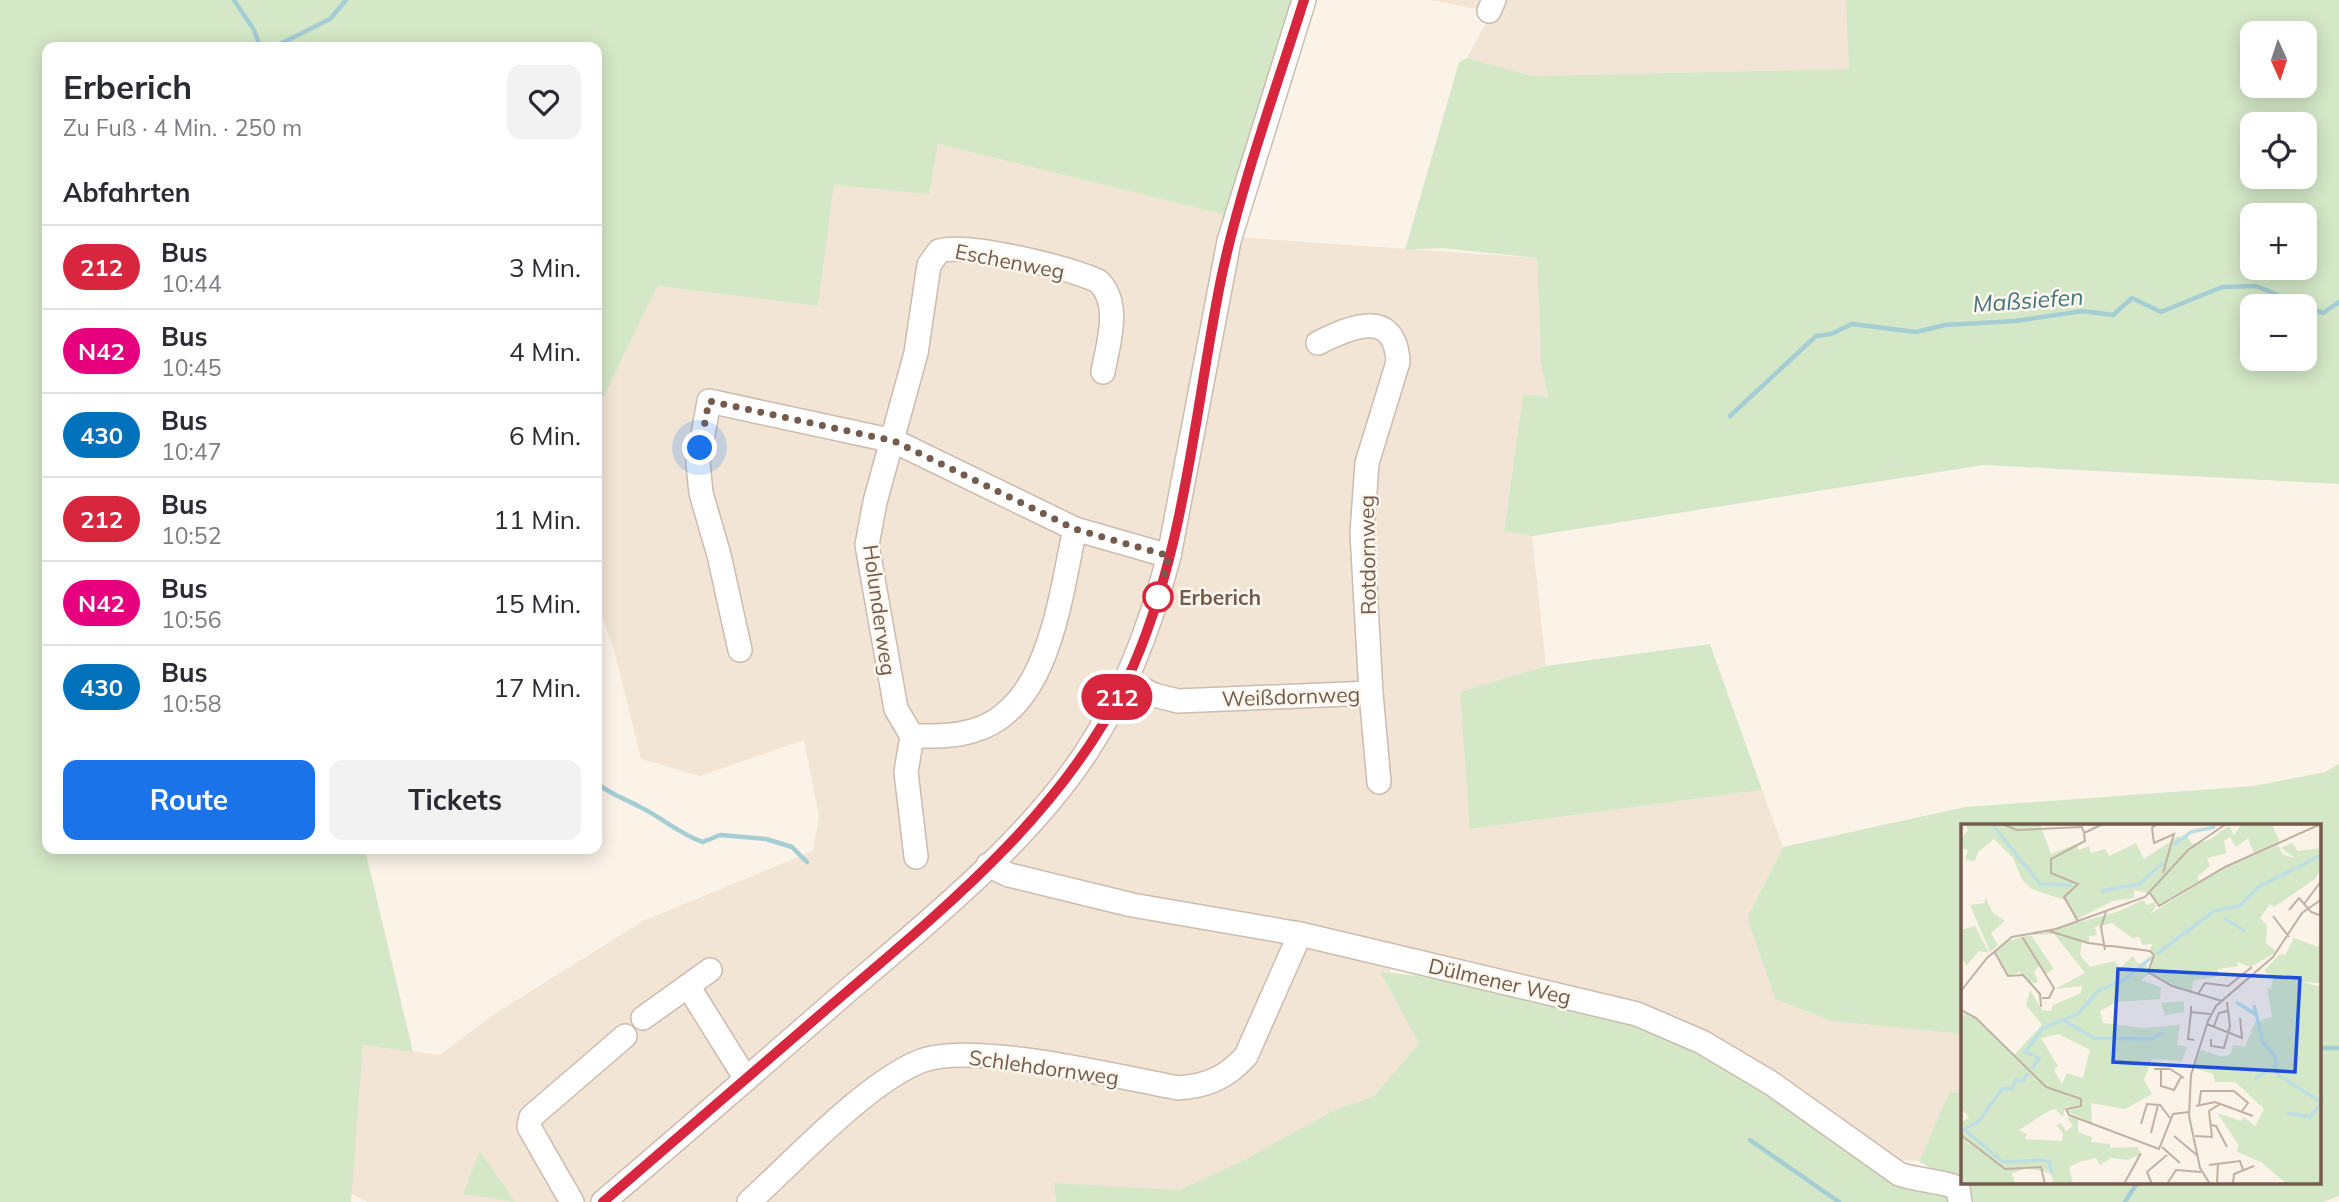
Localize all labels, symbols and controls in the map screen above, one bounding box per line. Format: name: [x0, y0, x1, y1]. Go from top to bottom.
north arrow: [2240, 21, 2317, 98]
map controls: [2240, 21, 2317, 371]
button: heart: [507, 65, 581, 139]
text: Erberich: [63, 66, 192, 107]
button: locate: [2240, 112, 2317, 189]
text: Zu Fuß · 4 Min. · 250 m: [63, 113, 302, 142]
text: Abfahrten: [63, 176, 190, 209]
button: +: [2240, 203, 2317, 280]
text: Bus: [161, 236, 207, 269]
street label: Eschenweg: [953, 238, 1067, 284]
text: 3 Min.: [509, 251, 581, 284]
text: 212: [80, 252, 123, 282]
text: 10:44: [161, 269, 221, 298]
water label: Maßsiefen: [1972, 282, 2084, 318]
button: −: [2240, 294, 2317, 371]
text: Bus: [161, 320, 207, 353]
text: 4 Min.: [509, 335, 581, 368]
text: N42: [78, 336, 125, 366]
text: 10:45: [161, 353, 221, 382]
text: Bus: [161, 404, 207, 437]
text: 6 Min.: [509, 419, 581, 452]
text: 430: [80, 420, 123, 450]
your location: [682, 430, 717, 465]
text: 10:47: [161, 437, 221, 466]
text: Bus: [161, 488, 207, 521]
street label: Rotdornweg: [1353, 495, 1381, 615]
text: 11 Min.: [493, 503, 581, 536]
text: 212: [80, 504, 123, 534]
text: 10:52: [161, 521, 221, 550]
street label: Holunderweg: [858, 543, 902, 677]
text: Bus: [161, 572, 207, 605]
marker: Erberich: [1143, 582, 1173, 612]
place label: Erberich: [1179, 584, 1261, 610]
text: 15 Min.: [493, 587, 581, 620]
text: N42: [78, 588, 125, 618]
text: 10:56: [161, 605, 221, 634]
text: Bus: [161, 656, 207, 689]
text: 17 Min.: [493, 671, 581, 704]
text: 430: [80, 672, 123, 702]
line badge: 212: [1077, 674, 1157, 720]
street label: Weißdornweg: [1221, 681, 1361, 711]
text: 212: [1095, 682, 1139, 712]
text: 10:58: [161, 689, 221, 718]
button: Route: [63, 760, 315, 840]
button: Tickets: [329, 760, 581, 840]
inset map: [1961, 824, 2322, 1184]
street label: Dülmener Weg: [1426, 952, 1574, 1010]
street label: Schlehdornweg: [967, 1044, 1121, 1090]

